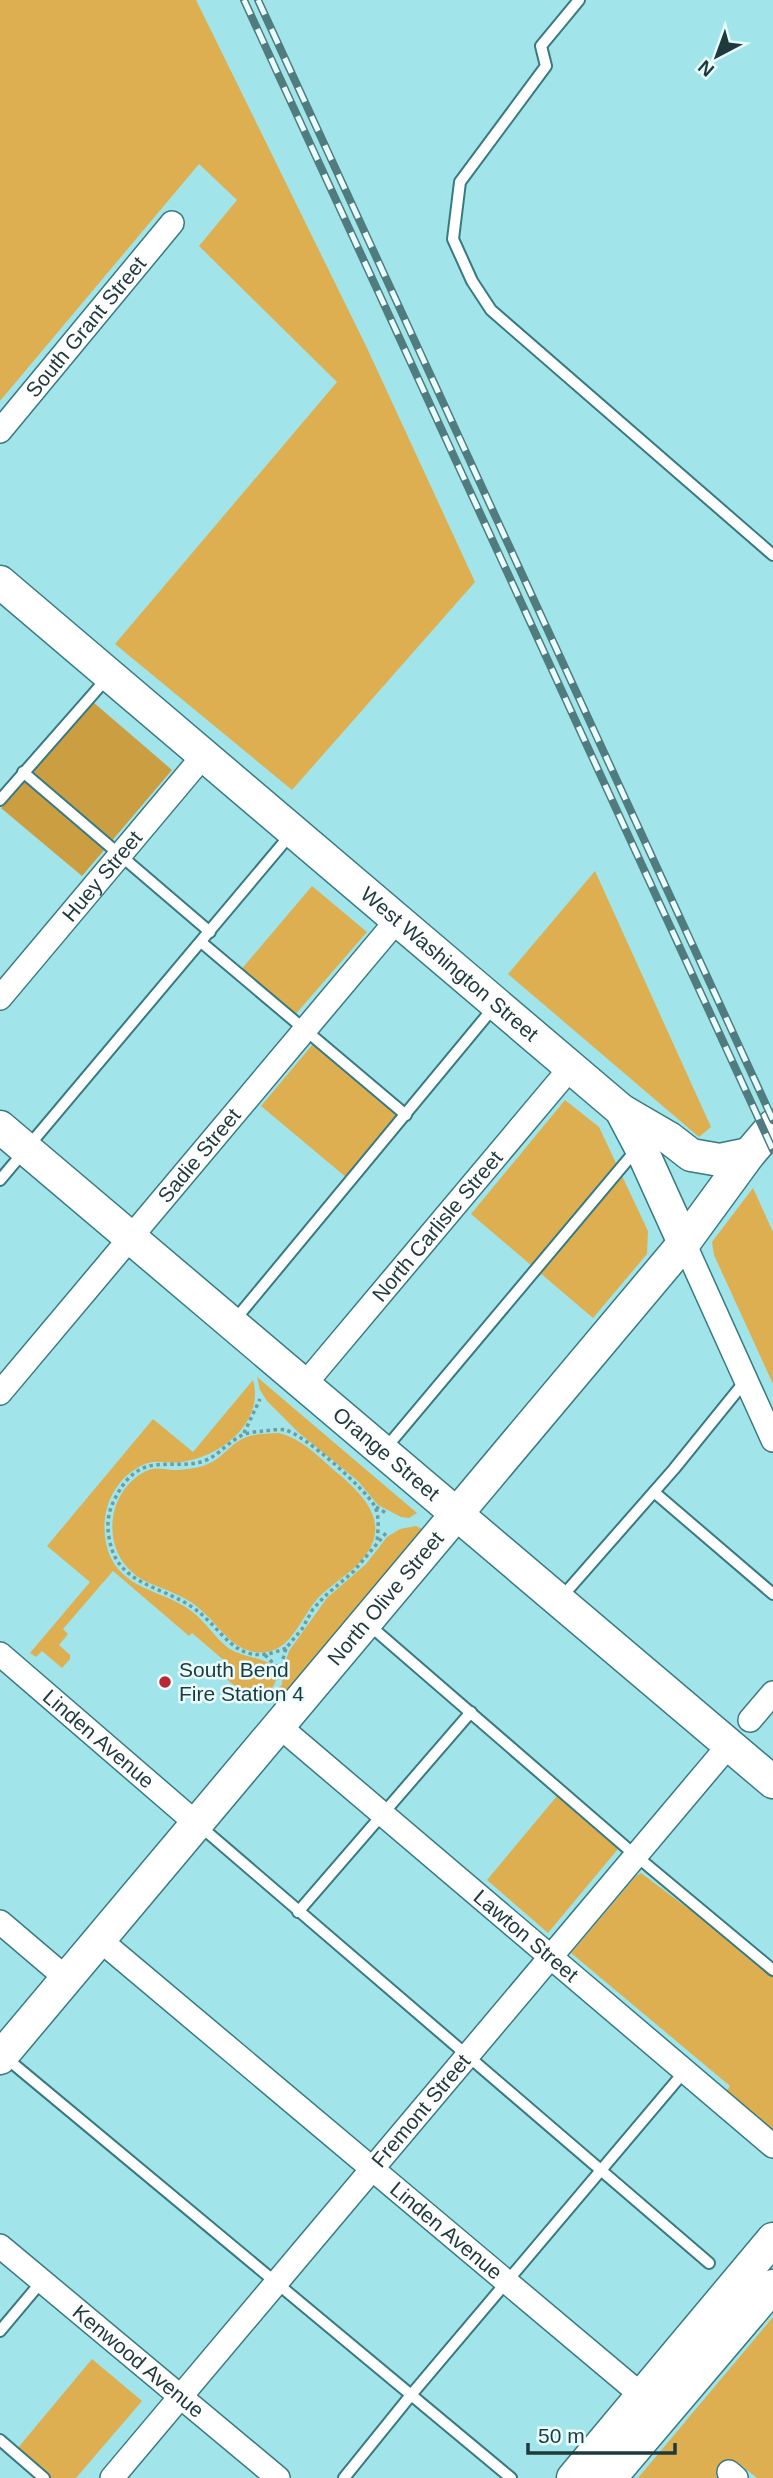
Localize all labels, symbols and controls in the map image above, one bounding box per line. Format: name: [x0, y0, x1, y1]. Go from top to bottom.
north arrow: [682, 21, 752, 91]
text: N: [694, 56, 718, 81]
street label: South Grant Street: [21, 252, 150, 402]
street label: Huey Street: [57, 826, 146, 926]
street label: West Washington Street: [356, 882, 543, 1046]
street label: Sadie Street: [153, 1103, 245, 1207]
street label: North Carlisle Street: [367, 1146, 507, 1306]
street label: Orange Street: [329, 1402, 444, 1505]
street label: North Olive Street: [323, 1527, 448, 1669]
place label: South Bend Fire Station 4: [179, 1658, 304, 1705]
marker: South Bend Fire Station 4: [157, 1674, 173, 1690]
street label: Linden Avenue: [39, 1685, 159, 1793]
street label: Lawton Street: [469, 1885, 583, 1986]
street label: Fremont Street: [367, 2049, 475, 2171]
street label: Linden Avenue: [386, 2177, 507, 2284]
street label: Kenwood Avenue: [68, 2300, 209, 2422]
scale bar: [528, 2412, 675, 2456]
text: 50 m: [538, 2424, 585, 2447]

